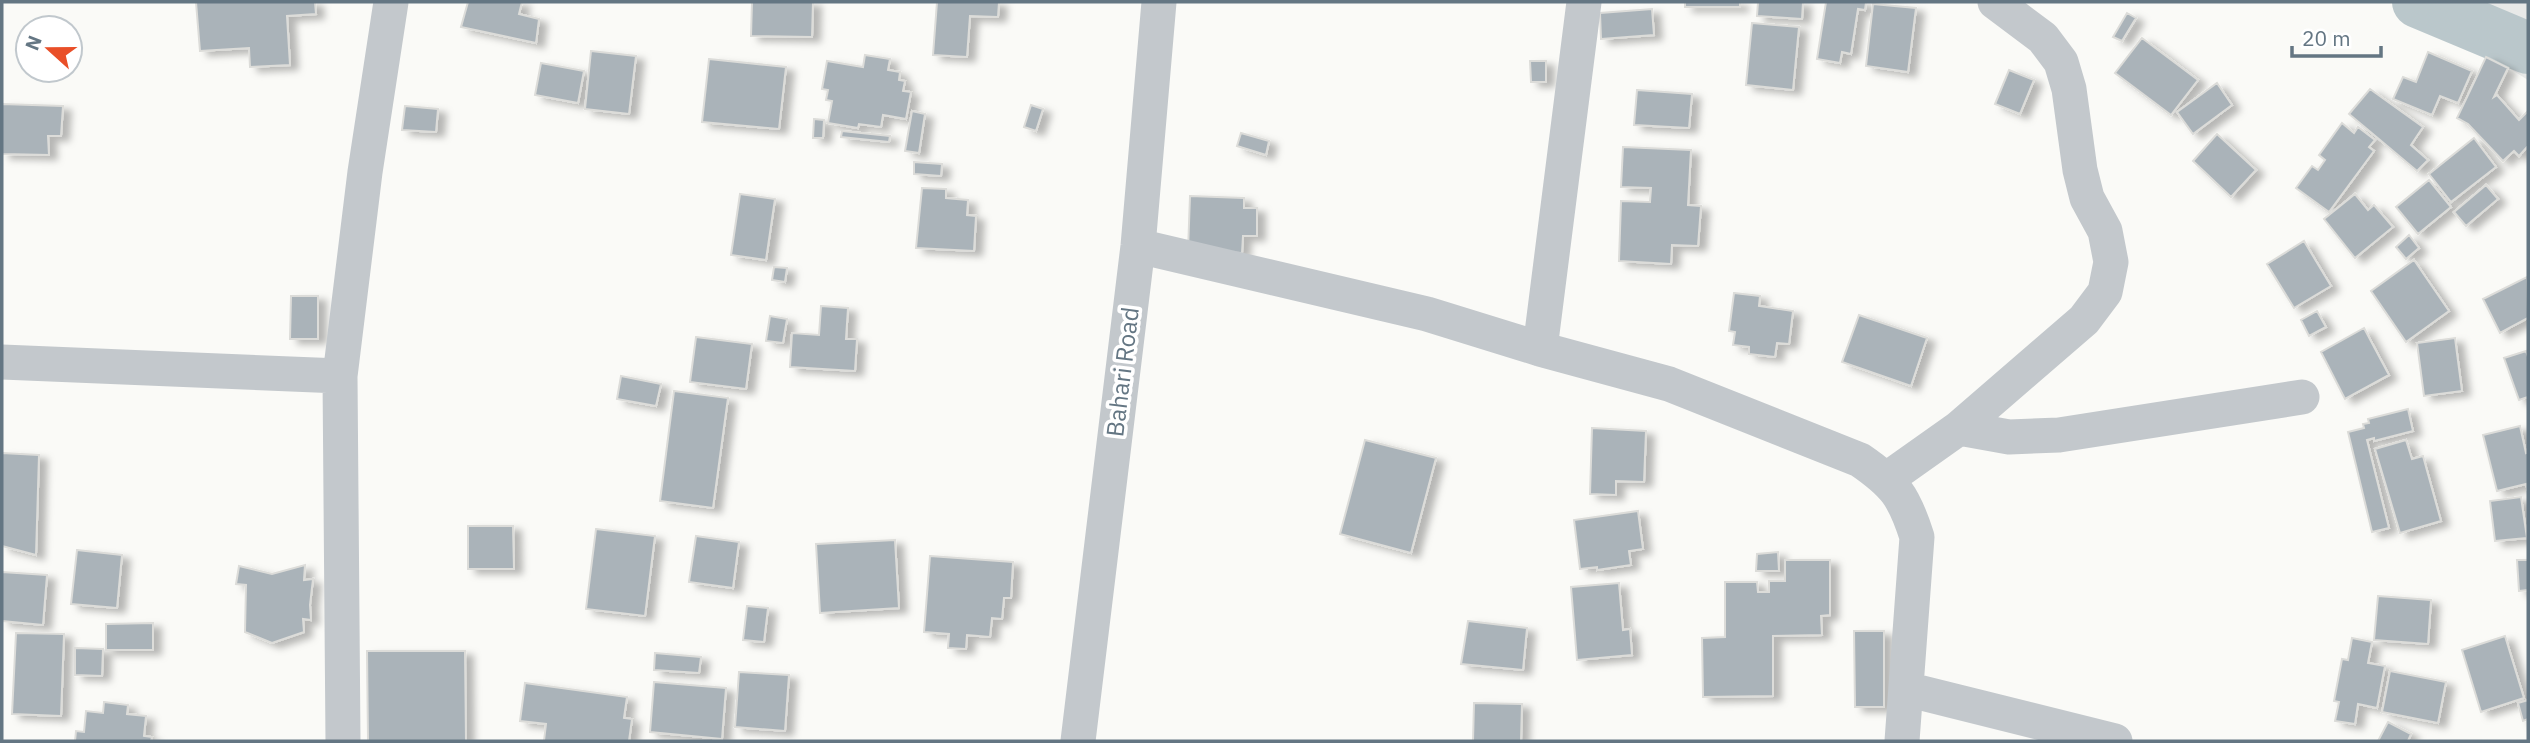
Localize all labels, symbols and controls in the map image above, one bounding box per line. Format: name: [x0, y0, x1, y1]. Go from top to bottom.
north arrow: [14, 14, 84, 84]
scale bar: [2292, 14, 2381, 58]
text: 20 m: [2302, 24, 2351, 52]
text: N: [19, 32, 47, 54]
street label: Bahari Road: [1098, 305, 1146, 439]

